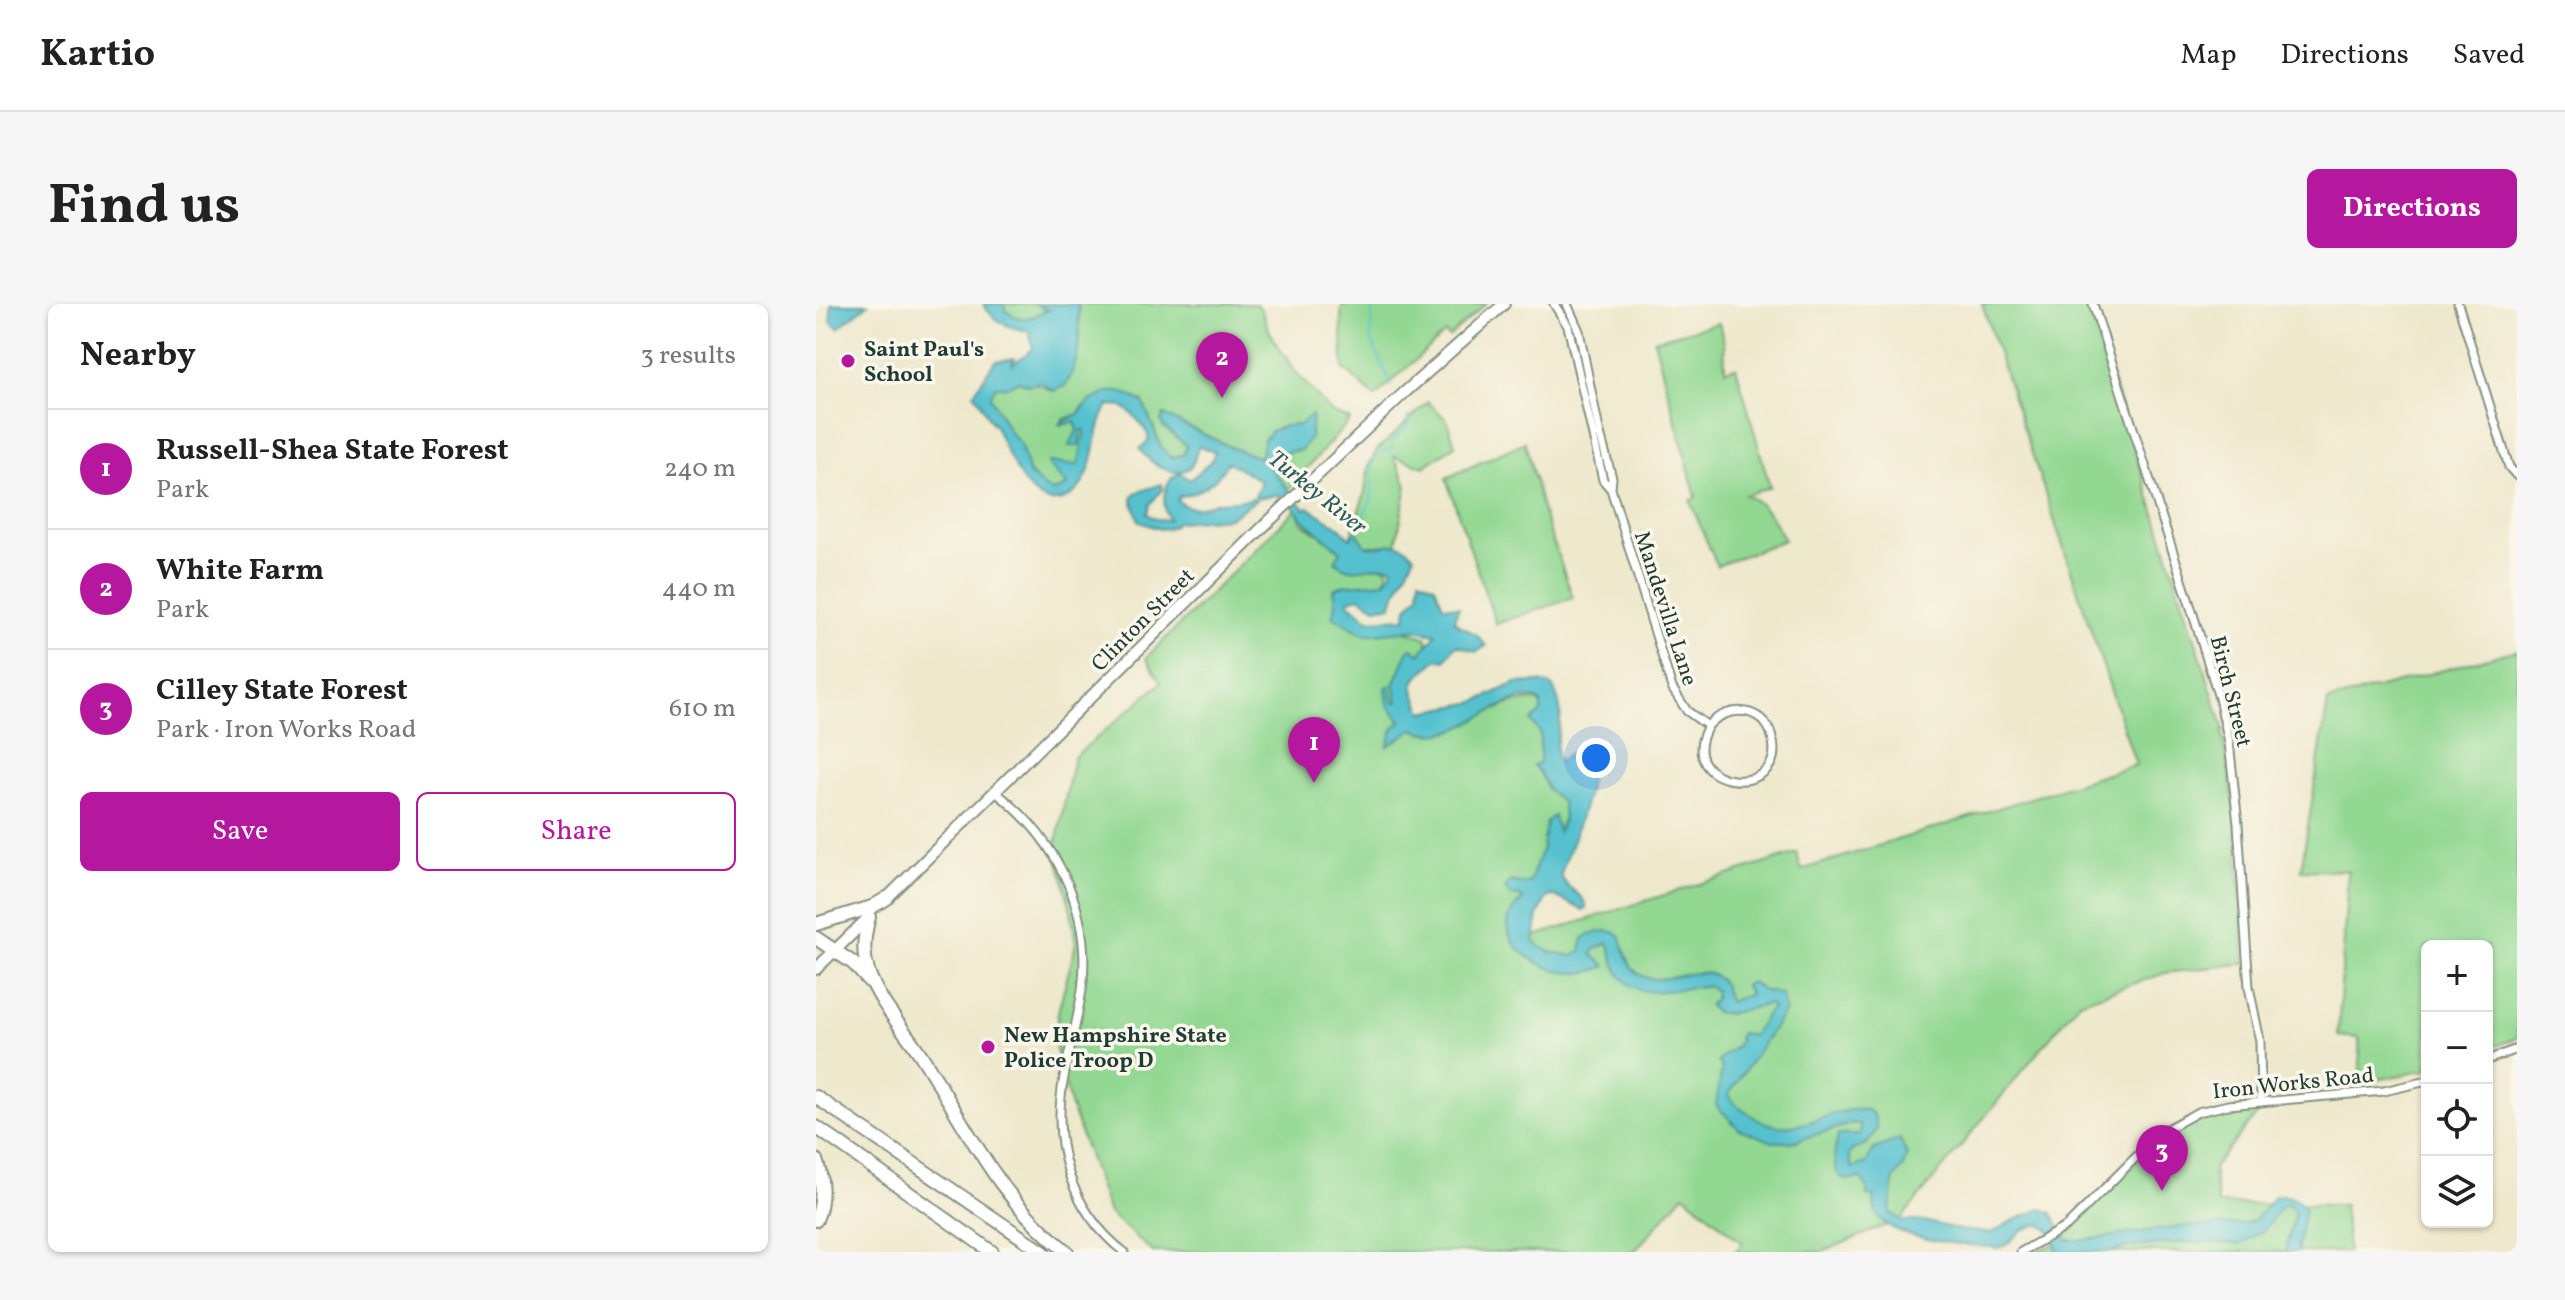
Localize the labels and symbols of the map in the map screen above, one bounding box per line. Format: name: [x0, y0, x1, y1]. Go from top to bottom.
pin: 2: [1196, 332, 1248, 398]
place label: Saint Paul's School: [864, 335, 984, 391]
marker: Saint Paul's School: [839, 352, 857, 370]
water label: Turkey River: [1260, 443, 1374, 545]
street label: Mandevilla Lane: [1625, 528, 1704, 690]
street label: Clinton Street: [1085, 562, 1203, 679]
street label: Birch Street: [2201, 633, 2258, 751]
pin: 1: [1288, 717, 1340, 783]
your location: [1576, 738, 1616, 778]
place label: New Hampshire State Police Troop D: [1004, 1021, 1227, 1077]
marker: New Hampshire State Police Troop D: [979, 1038, 997, 1056]
street label: Iron Works Road: [2211, 1061, 2376, 1108]
pin: 3: [2136, 1125, 2188, 1191]

